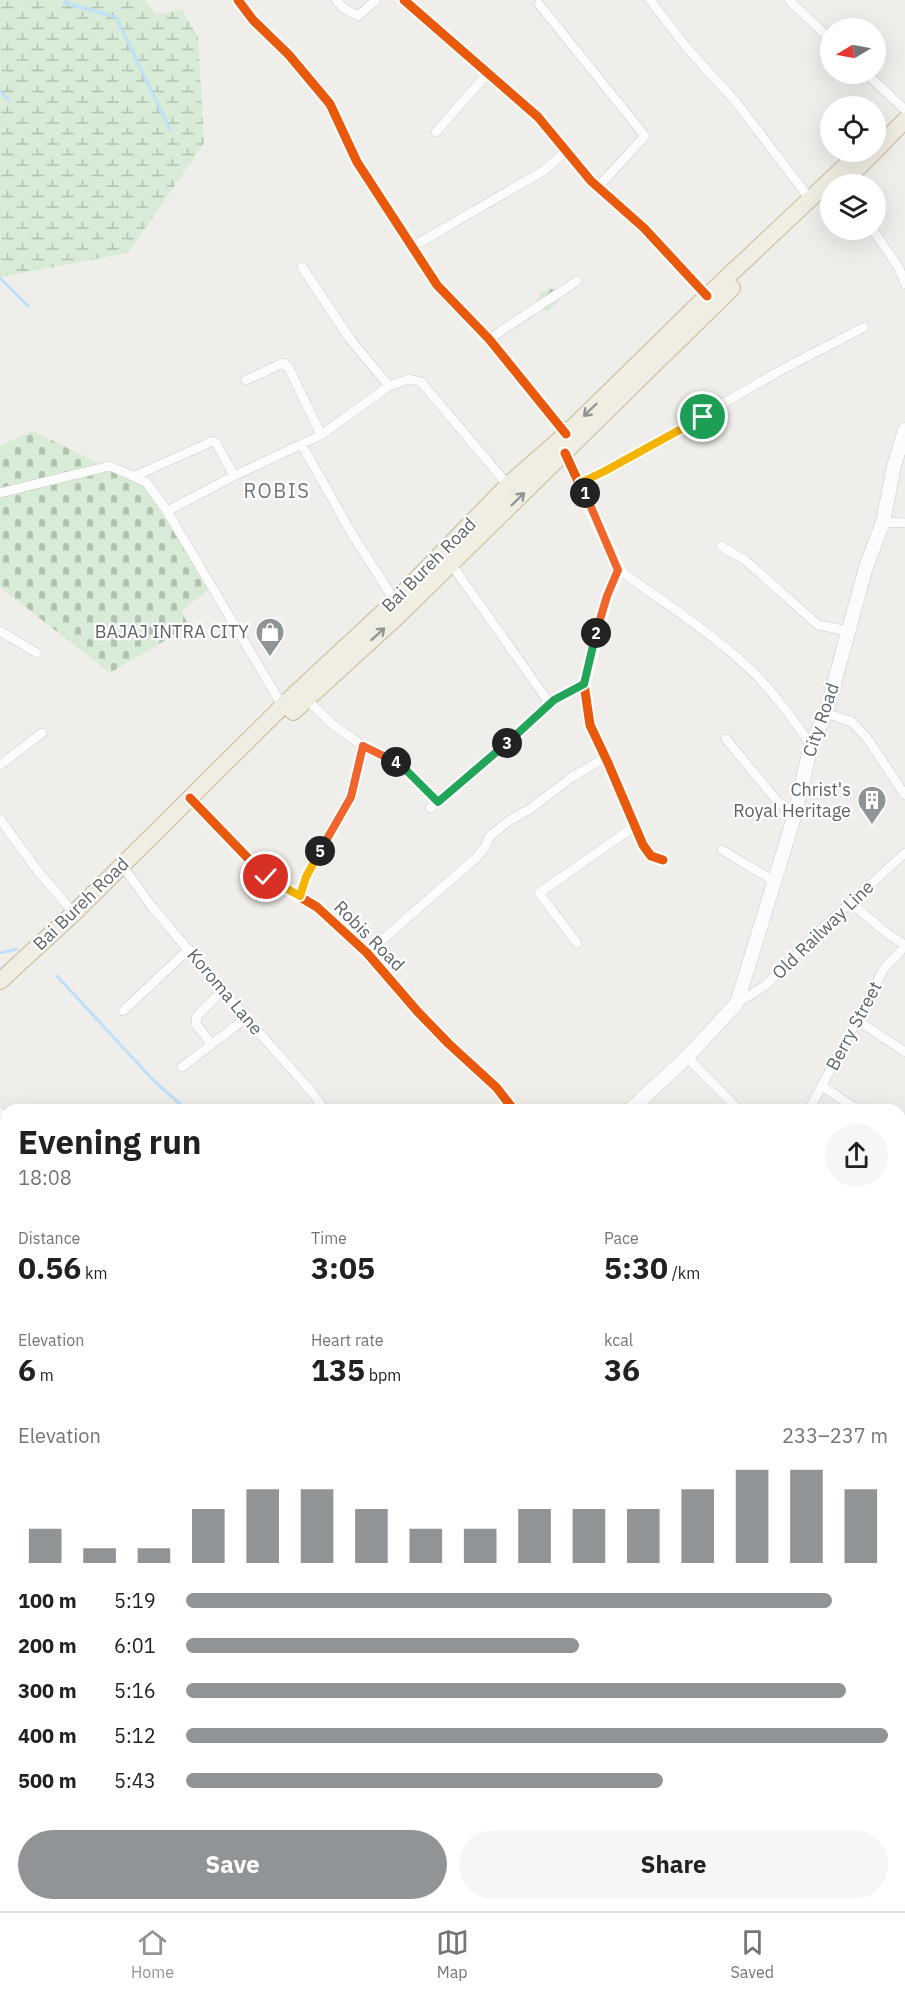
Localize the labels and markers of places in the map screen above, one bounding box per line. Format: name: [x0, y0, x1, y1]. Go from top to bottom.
pin: [677, 391, 728, 442]
pin: 1: [570, 478, 600, 508]
shop icon: BAJAJ INTRA CITY: [254, 616, 286, 658]
pin: 2: [581, 618, 611, 648]
place label: BAJAJ INTRA CITY: [95, 620, 249, 643]
pin: 3: [492, 728, 522, 758]
pin: 4: [381, 747, 411, 777]
place label: Christ's Royal Heritage: [733, 778, 851, 822]
building icon: Christ's Royal Heritage: [856, 784, 888, 826]
pin: 5: [305, 836, 335, 866]
pin: [240, 851, 291, 902]

